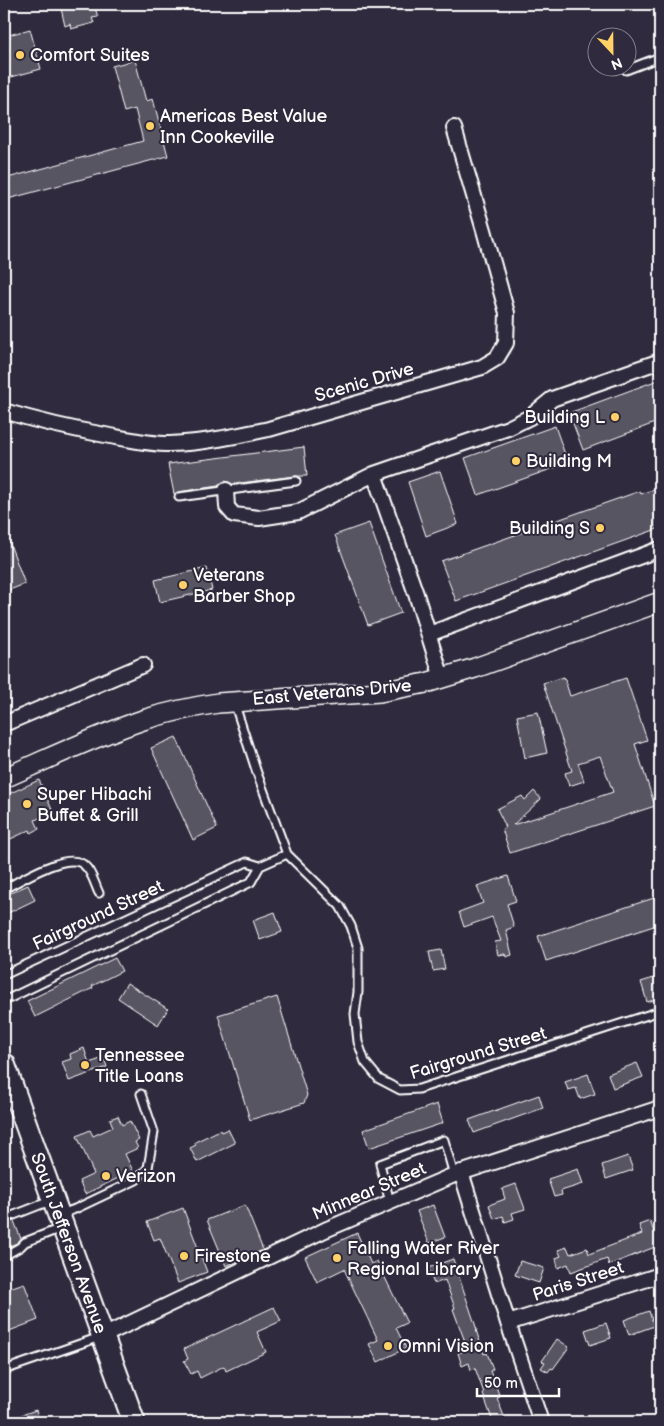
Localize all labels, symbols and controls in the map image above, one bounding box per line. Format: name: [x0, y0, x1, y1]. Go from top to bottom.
north arrow: [586, 28, 636, 78]
place label: Comfort Suites: [30, 45, 150, 66]
marker: Comfort Suites: [14, 49, 26, 61]
text: N: [609, 54, 625, 73]
place label: Americas Best Value Inn Cookeville: [160, 106, 328, 148]
marker: Americas Best Value Inn Cookeville: [144, 120, 156, 132]
street label: Scenic Drive: [312, 358, 416, 407]
place label: Building L: [524, 407, 606, 428]
marker: Building L: [609, 411, 621, 423]
place label: Building M: [526, 451, 612, 472]
marker: Building M: [510, 455, 522, 467]
place label: Building S: [509, 518, 590, 539]
marker: Building S: [594, 522, 606, 534]
place label: Veterans Barber Shop: [193, 565, 295, 607]
marker: Veterans Barber Shop: [177, 579, 189, 591]
street label: East Veterans Drive: [252, 675, 413, 710]
place label: Super Hibachi Buffet & Grill: [37, 784, 152, 826]
marker: Super Hibachi Buffet & Grill: [21, 798, 33, 810]
street label: Fairground Street: [30, 876, 167, 955]
street label: Fairground Street: [407, 1023, 549, 1084]
place label: Tennessee Title Loans: [95, 1045, 185, 1087]
marker: Tennessee Title Loans: [79, 1059, 91, 1071]
street label: South Jefferson Avenue: [26, 1150, 111, 1337]
street label: Minnear Street: [309, 1158, 430, 1225]
place label: Verizon: [116, 1166, 176, 1187]
marker: Verizon: [100, 1170, 112, 1182]
place label: Falling Water River Regional Library: [347, 1238, 499, 1280]
place label: Firestone: [194, 1246, 271, 1267]
marker: Firestone: [178, 1250, 190, 1262]
marker: Falling Water River Regional Library: [331, 1252, 343, 1264]
street label: Paris Street: [530, 1257, 627, 1306]
place label: Omni Vision: [398, 1336, 494, 1357]
marker: Omni Vision: [382, 1340, 394, 1352]
scale bar: [477, 1366, 559, 1398]
text: 50 m: [484, 1374, 518, 1393]

